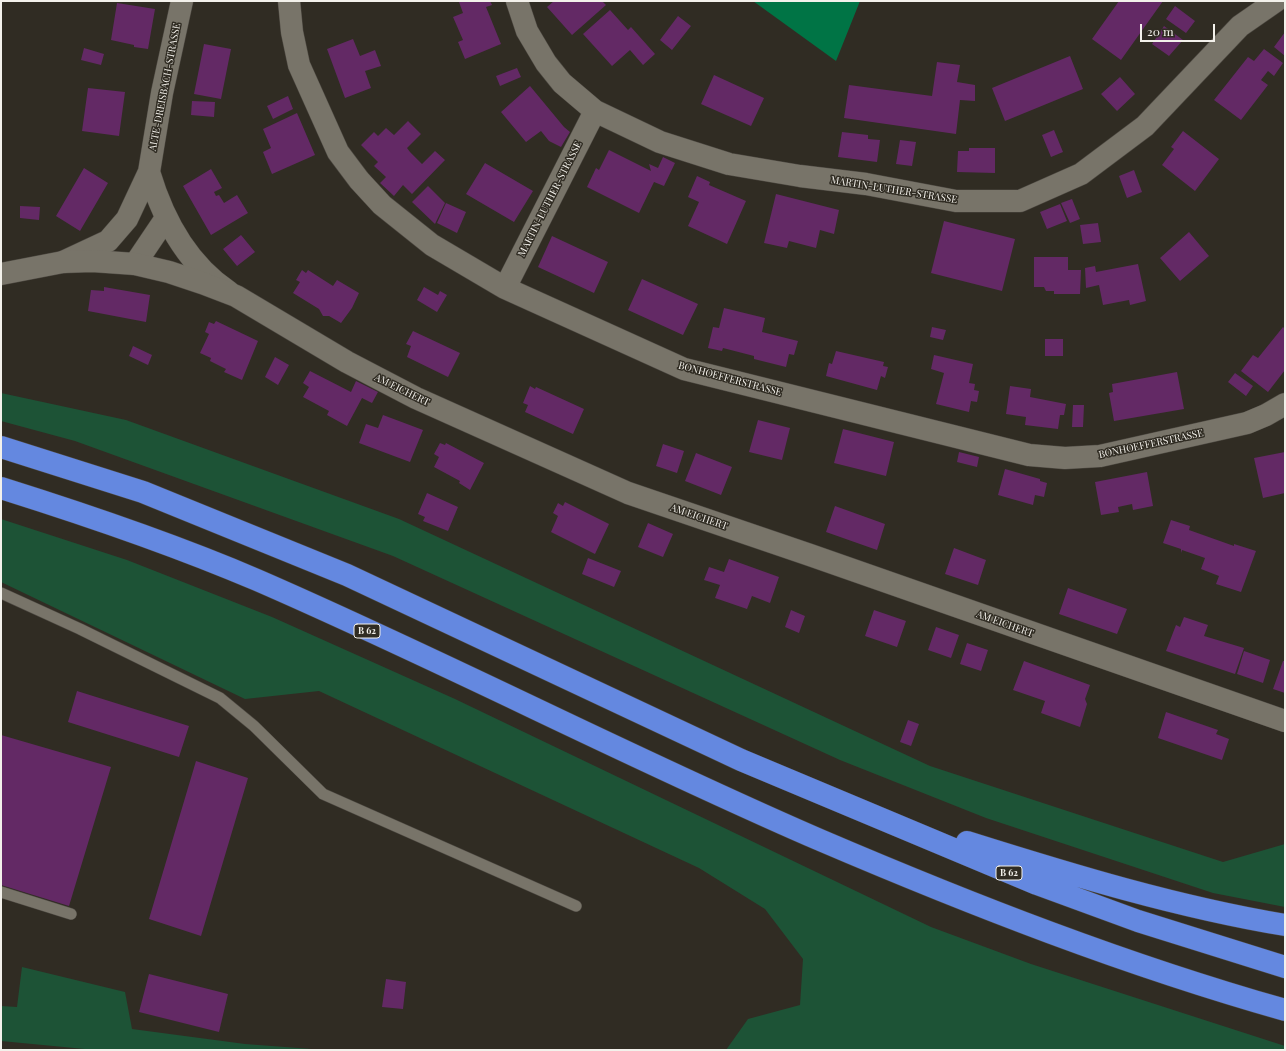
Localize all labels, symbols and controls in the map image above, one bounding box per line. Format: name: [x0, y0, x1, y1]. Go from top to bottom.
scale bar: [1142, 16, 1217, 42]
street label: ALTE-DREISBACH-STRASSE: [147, 22, 183, 152]
text: 20 m: [1147, 23, 1174, 39]
street label: MARTIN-LUTHER-STRASSE: [516, 139, 584, 259]
street label: MARTIN-LUTHER-STRASSE: [830, 174, 958, 206]
street label: BONHOEFFERSTRASSE: [677, 359, 783, 399]
street label: AM EICHERT: [372, 371, 432, 409]
street label: BONHOEFFERSTRASSE: [1098, 427, 1204, 461]
street label: AM EICHERT: [669, 502, 729, 532]
street label: AM EICHERT: [975, 608, 1035, 640]
road number: B 62: [354, 624, 380, 638]
road number: B 62: [996, 866, 1022, 880]

